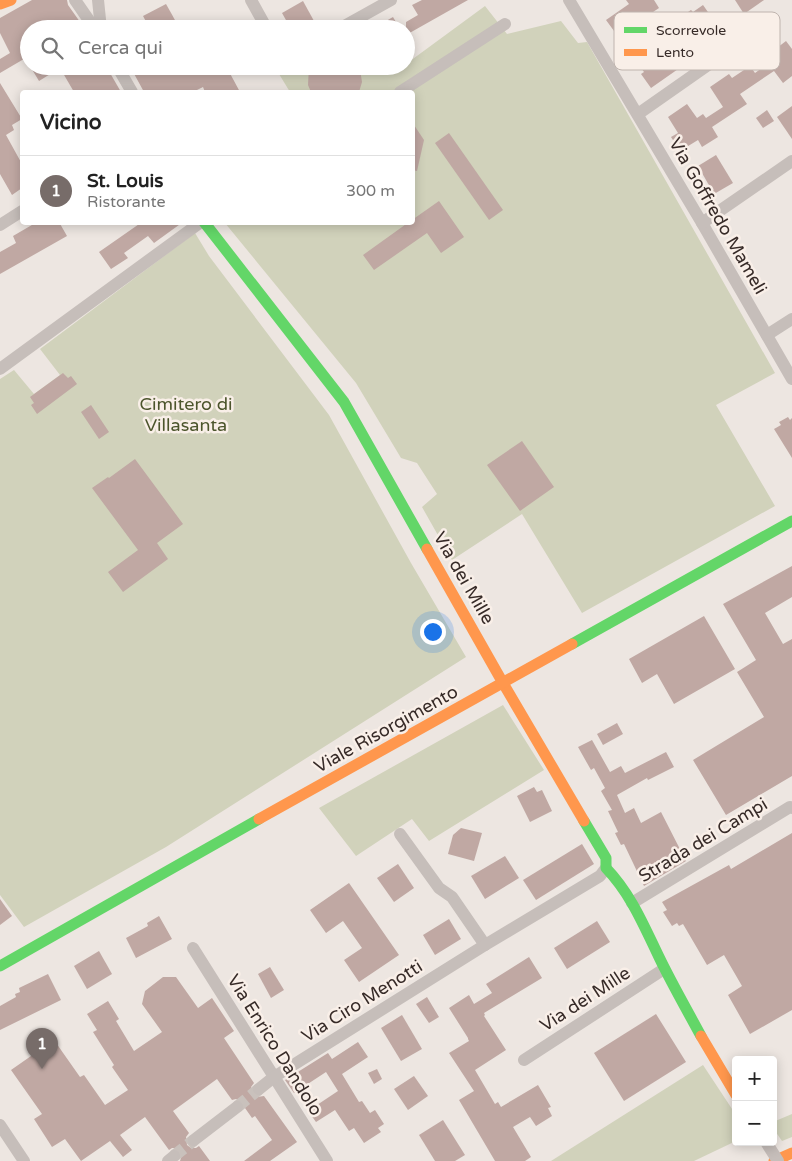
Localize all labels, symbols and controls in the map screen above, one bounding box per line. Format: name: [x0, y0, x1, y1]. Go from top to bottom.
legend: [614, 12, 780, 70]
search box: [20, 20, 415, 75]
text: Scorrevole: [656, 22, 726, 39]
icon: search: [38, 34, 66, 62]
text: Cerca qui: [78, 37, 163, 59]
text: Lento: [656, 44, 694, 61]
text: Vicino: [40, 110, 102, 135]
street label: Via Goffredo Mameli: [664, 134, 772, 298]
text: St. Louis: [87, 170, 163, 192]
text: 1: [51, 181, 61, 201]
text: 300 m: [346, 181, 395, 201]
text: Ristorante: [87, 192, 165, 212]
park label: Cimitero di Villasanta: [139, 393, 233, 436]
street label: Via dei Mille: [429, 528, 499, 628]
your location: [420, 619, 446, 645]
street label: Viale Risorgimento: [310, 680, 462, 778]
street label: Strada dei Campi: [635, 793, 771, 887]
street label: Via Ciro Menotti: [298, 955, 426, 1047]
street label: Via dei Mille: [536, 962, 634, 1036]
street label: Via Enrico Dandolo: [223, 970, 327, 1120]
pin: 1: [26, 1028, 58, 1069]
map controls: [732, 1056, 777, 1146]
button: +: [732, 1056, 777, 1101]
button: −: [732, 1101, 777, 1146]

